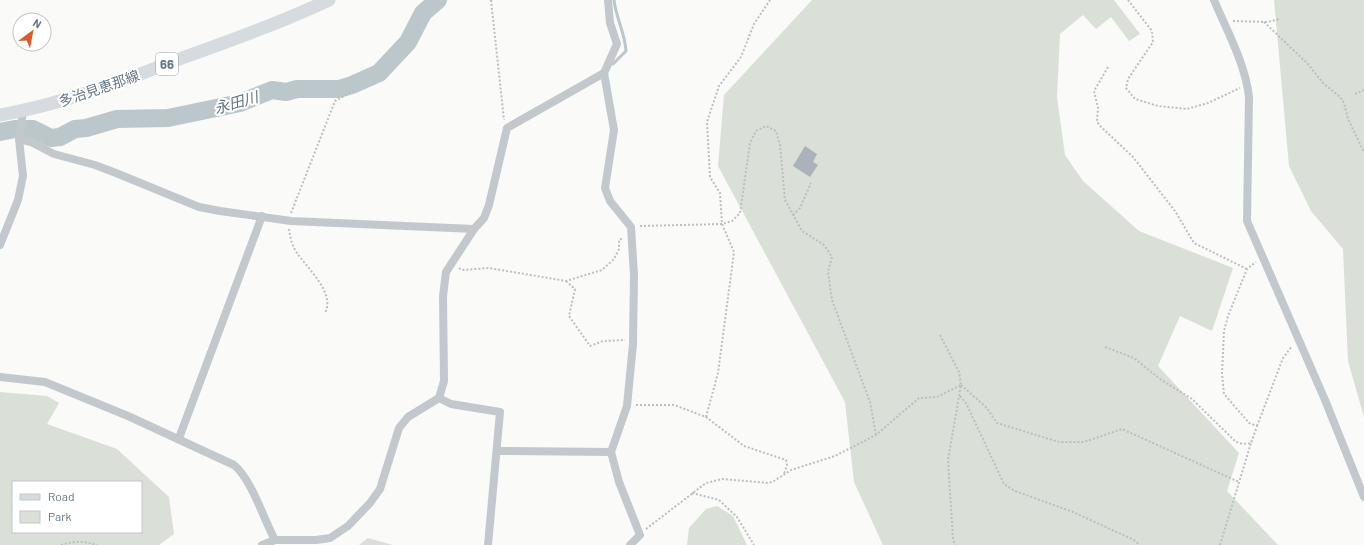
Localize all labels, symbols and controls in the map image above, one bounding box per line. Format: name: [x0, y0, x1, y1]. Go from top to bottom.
north arrow: [12, 12, 52, 52]
text: N: [31, 16, 44, 31]
road number: 66: [156, 53, 178, 75]
street label: 多治見恵那線: [57, 66, 141, 110]
water label: 永田川: [212, 87, 262, 117]
legend: [12, 481, 142, 533]
text: Road: [48, 489, 75, 503]
text: Park: [48, 509, 72, 523]

